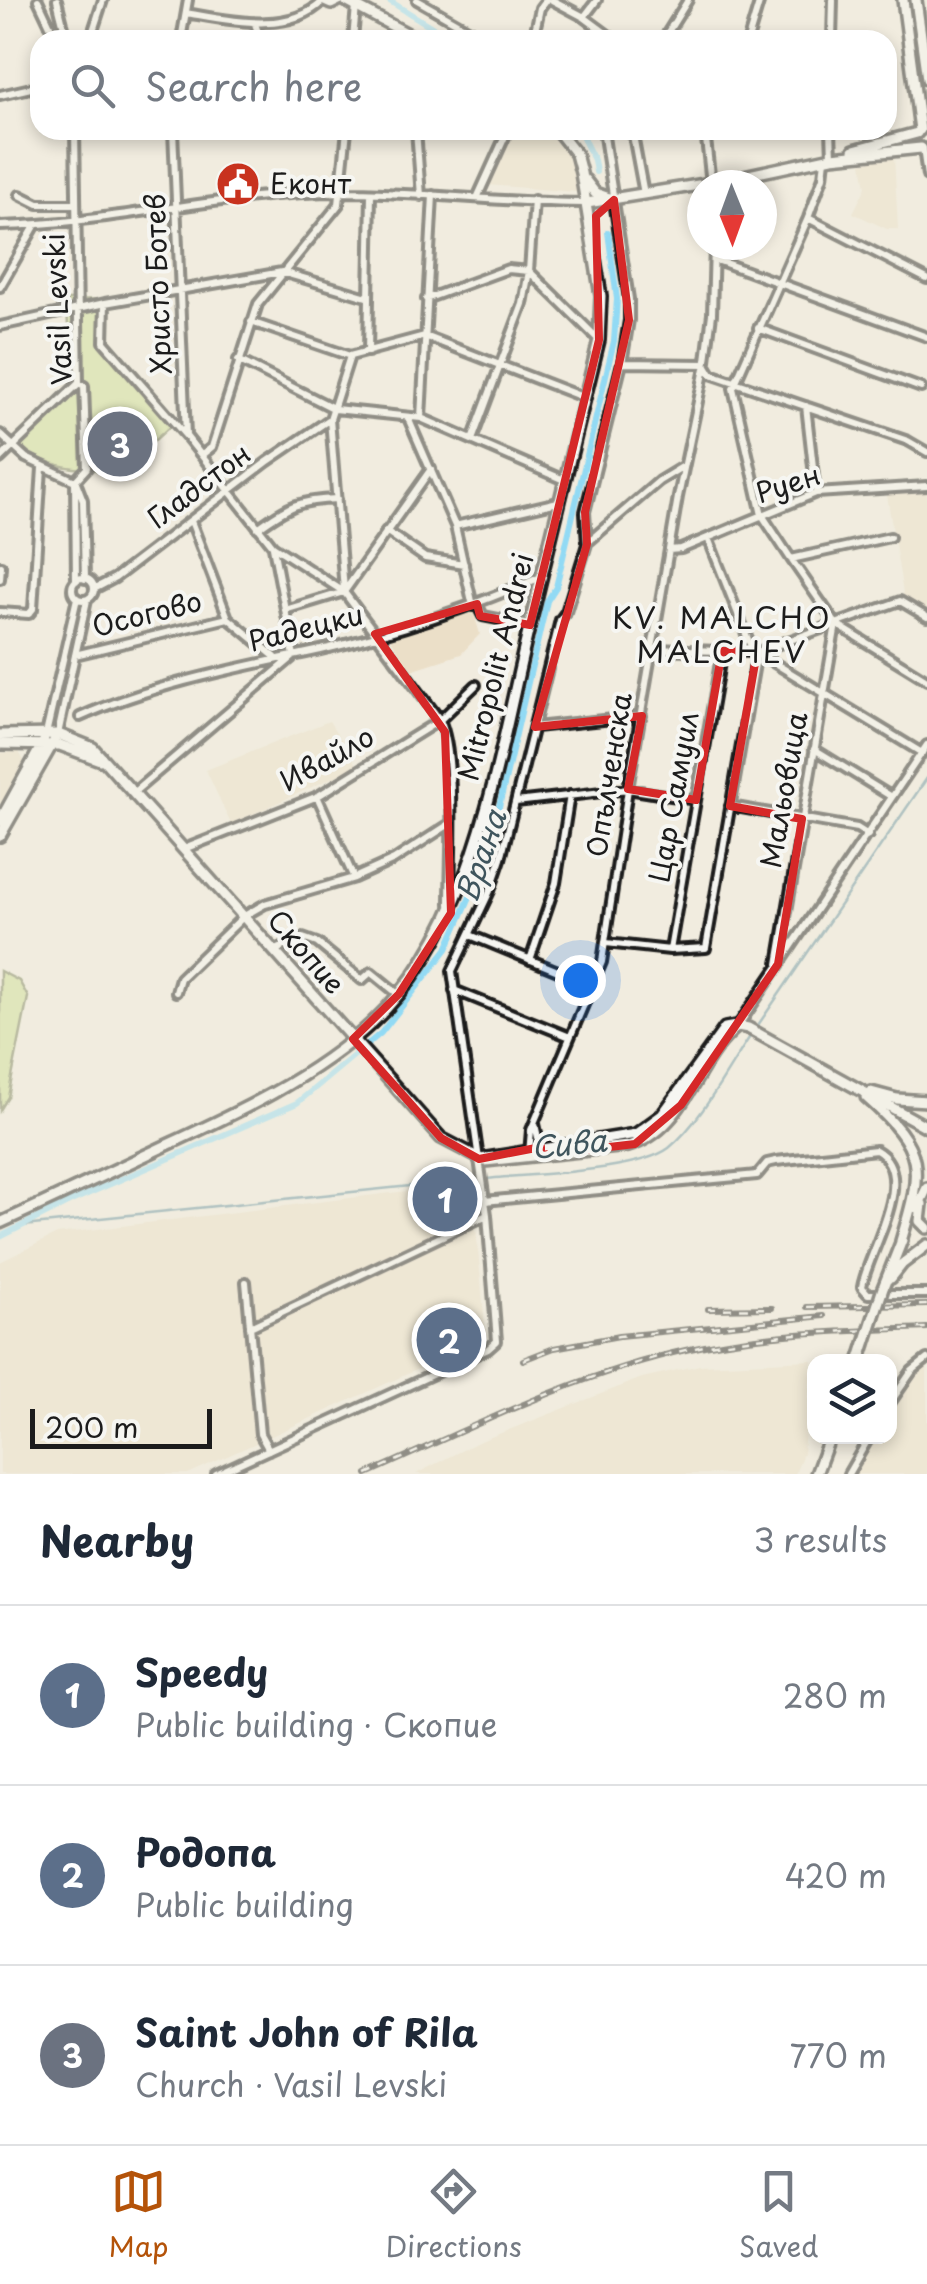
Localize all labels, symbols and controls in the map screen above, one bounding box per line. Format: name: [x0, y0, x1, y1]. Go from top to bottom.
search box: [30, 30, 897, 140]
text: Search here: [145, 57, 362, 114]
icon: search: [65, 58, 120, 113]
public building icon: Еконт: [215, 161, 261, 207]
place label: Еконт: [270, 161, 351, 204]
north arrow: [687, 170, 777, 260]
street label: Христо Ботев: [132, 193, 181, 375]
street label: Vasil Levski: [31, 232, 82, 386]
pin: 3: [88, 406, 152, 482]
street label: Гладстон: [137, 432, 259, 538]
street label: Руен: [750, 452, 825, 513]
street label: Mitropolit Andrei: [445, 548, 544, 785]
street label: Осогово: [87, 578, 206, 647]
street label: Радецки: [244, 592, 368, 662]
district label: KV. MALCHO MALCHEV: [612, 594, 832, 673]
street label: Опълченска: [573, 689, 642, 860]
street label: Цар Самуил: [636, 708, 709, 886]
street label: Мальовица: [748, 708, 817, 871]
street label: Ивайло: [271, 714, 382, 801]
water label: Врана: [443, 802, 517, 907]
street label: Скопие: [258, 899, 356, 1003]
your location: [555, 955, 606, 1006]
water label: Сива: [529, 1116, 610, 1169]
pin: 1: [412, 1162, 478, 1236]
pin: 2: [416, 1302, 482, 1378]
map controls: [807, 1354, 897, 1444]
button: layers: [807, 1354, 897, 1444]
scale bar: [30, 1404, 212, 1448]
text: 200 m: [45, 1405, 138, 1448]
text: Nearby: [40, 1508, 194, 1571]
text: 3 results: [753, 1515, 887, 1563]
text: Speedy: [135, 1643, 268, 1700]
text: 1: [65, 1671, 80, 1719]
text: 280 m: [783, 1671, 887, 1719]
text: Public building · Скопие: [135, 1700, 497, 1748]
text: Родопа: [135, 1823, 276, 1880]
text: 2: [61, 1851, 84, 1899]
text: 420 m: [785, 1851, 887, 1899]
text: Public building: [135, 1880, 354, 1928]
text: Saint John of Rila: [135, 2003, 478, 2060]
text: 3: [62, 2031, 83, 2079]
text: 770 m: [790, 2031, 887, 2079]
text: Church · Vasil Levski: [135, 2060, 447, 2108]
tab: Map: [109, 2164, 168, 2267]
tab: Directions: [386, 2164, 522, 2267]
tab: Saved: [739, 2164, 818, 2267]

